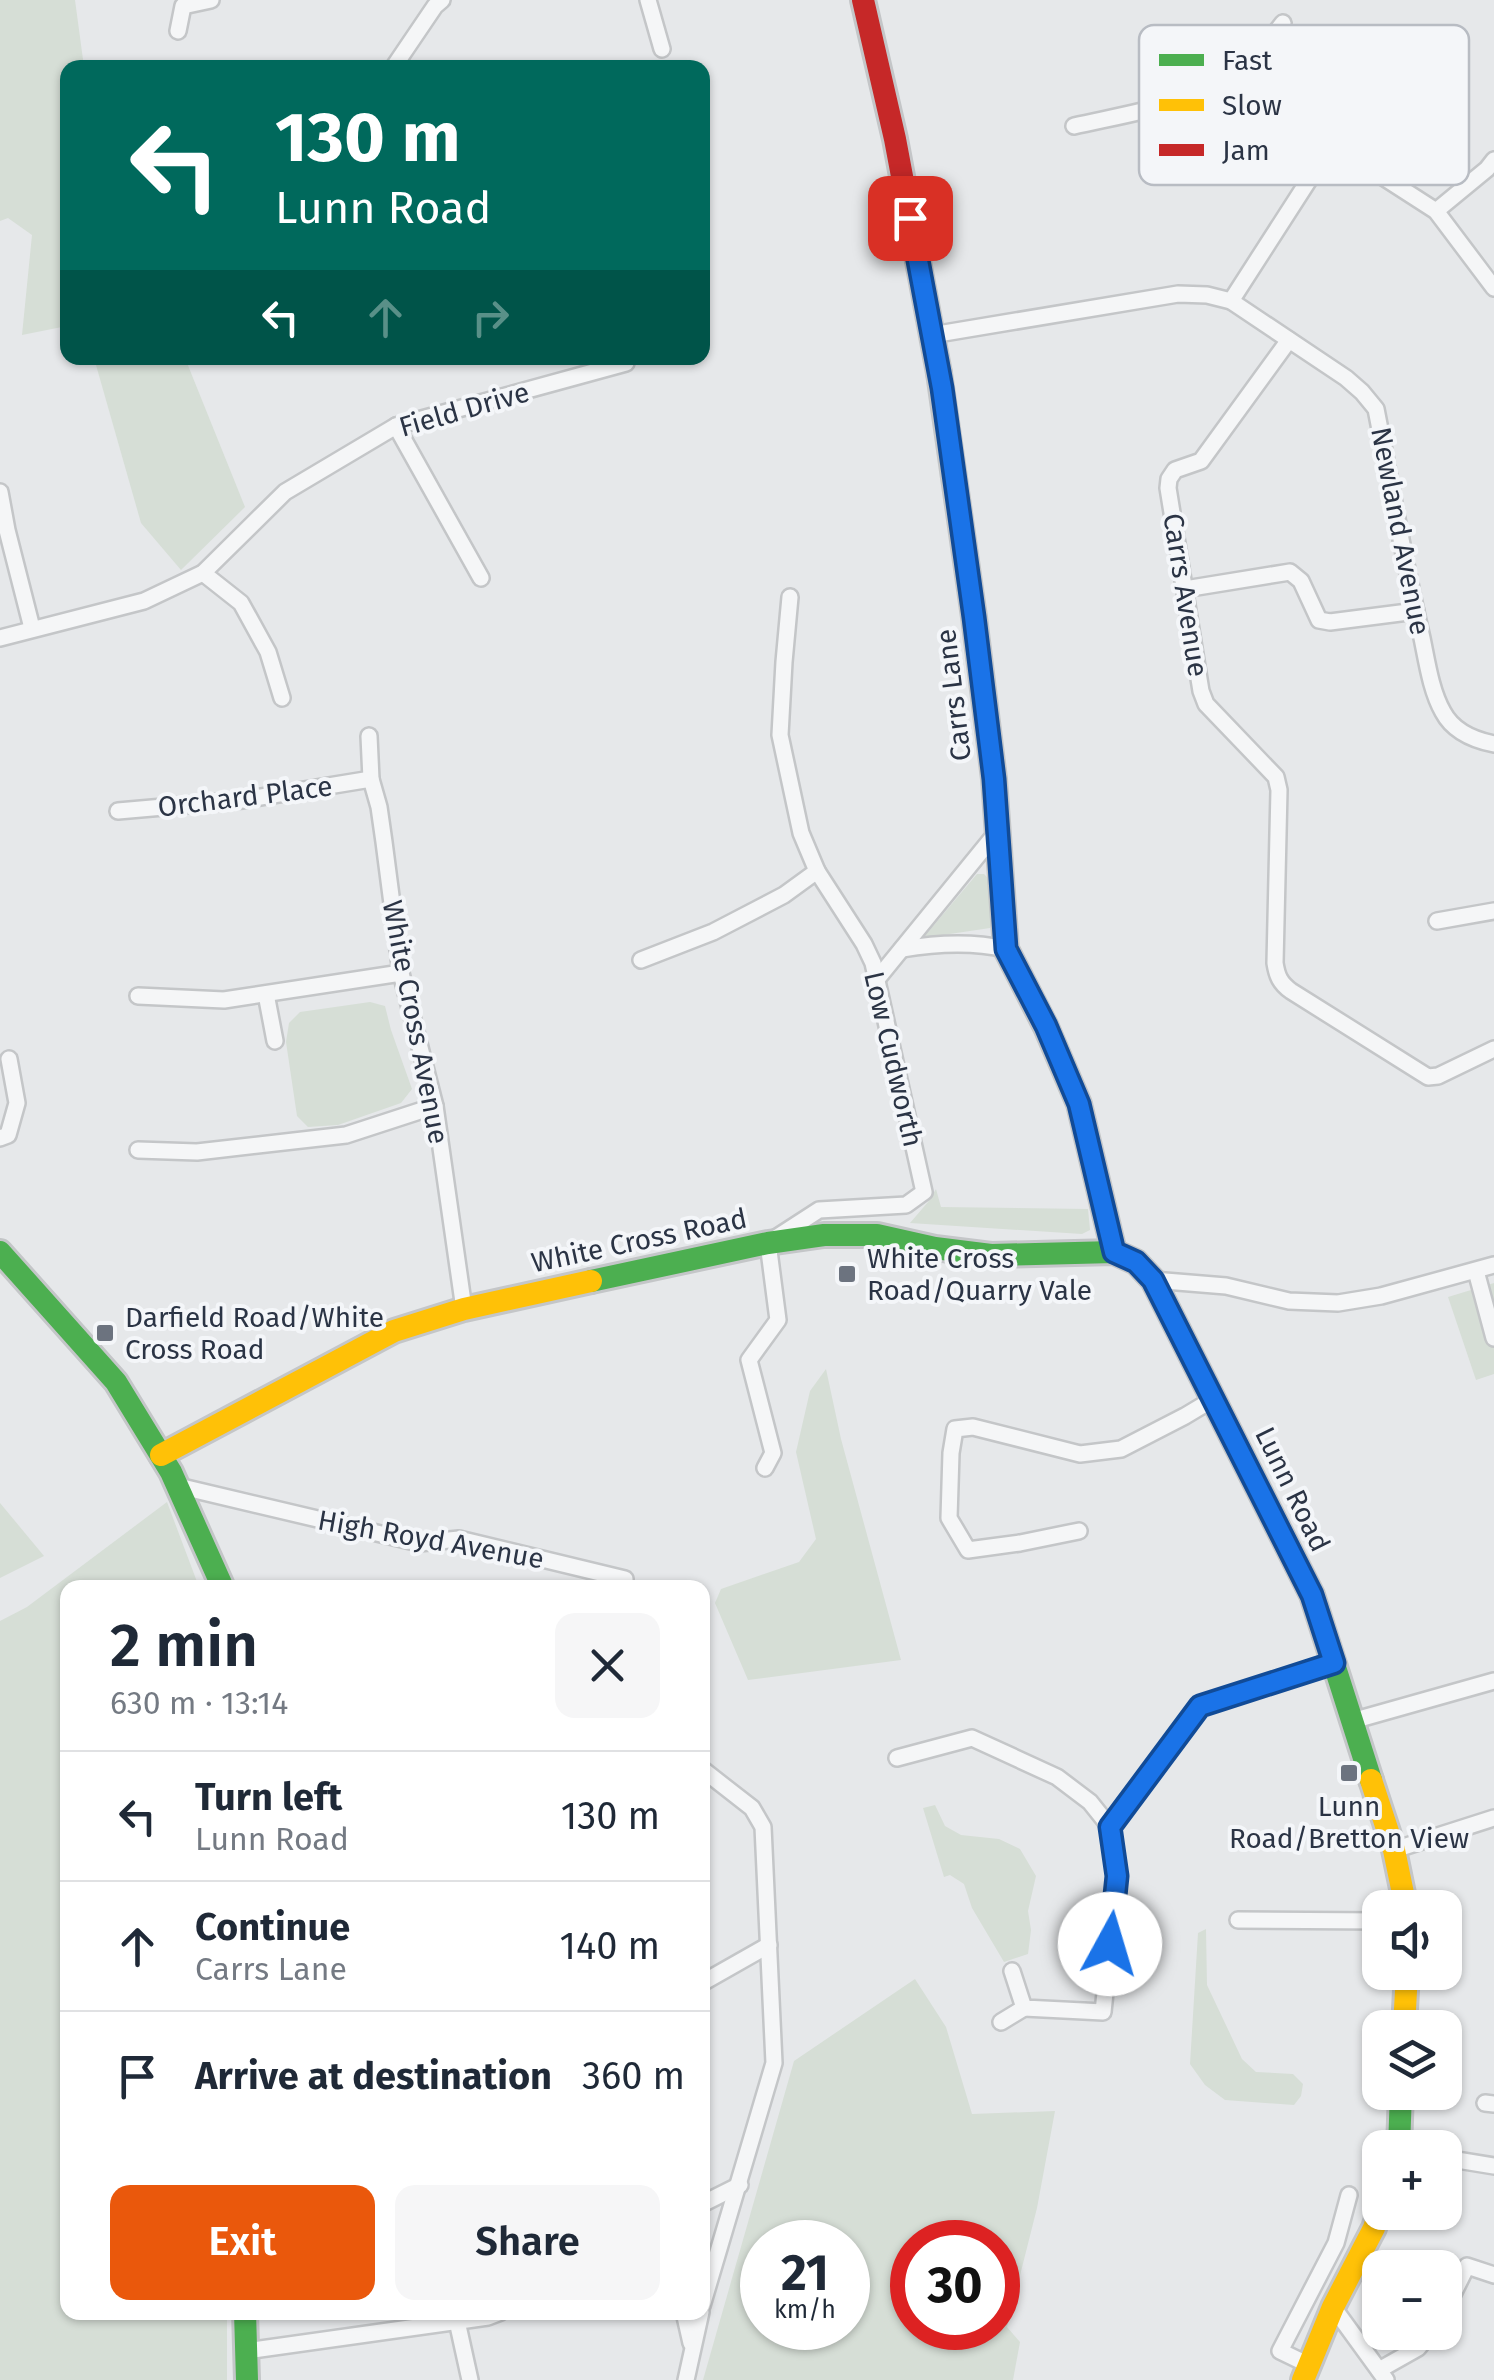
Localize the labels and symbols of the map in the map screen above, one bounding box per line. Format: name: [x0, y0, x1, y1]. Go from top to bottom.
legend: [1139, 25, 1469, 185]
text: Fast: [1222, 44, 1273, 77]
text: Slow: [1222, 89, 1282, 122]
text: Jam: [1222, 134, 1270, 167]
pin: [868, 176, 953, 261]
street label: Field Drive: [395, 375, 533, 444]
street label: Newland Avenue: [1364, 424, 1437, 638]
street label: Carrs Avenue: [1156, 511, 1215, 679]
street label: Carrs Lane: [929, 627, 978, 763]
street label: Orchard Place: [156, 769, 334, 824]
street label: White Cross Avenue: [376, 897, 455, 1147]
street label: Low Cudworth: [857, 968, 930, 1150]
street label: White Cross Road: [528, 1202, 750, 1279]
place label: White Cross Road/Quarry Vale: [867, 1242, 1092, 1307]
marker: White Cross Road/Quarry Vale: [836, 1263, 858, 1285]
place label: Darfield Road/White Cross Road: [125, 1301, 384, 1366]
marker: Darfield Road/White Cross Road: [94, 1322, 116, 1344]
street label: Lunn Road: [1248, 1421, 1337, 1557]
street label: High Royd Avenue: [315, 1503, 546, 1576]
marker: Lunn Road/Bretton View: [1338, 1762, 1360, 1784]
place label: Lunn Road/Bretton View: [1229, 1790, 1469, 1855]
position arrow: [1058, 1892, 1162, 1996]
speed limit sign: 30: [890, 2220, 1020, 2350]

